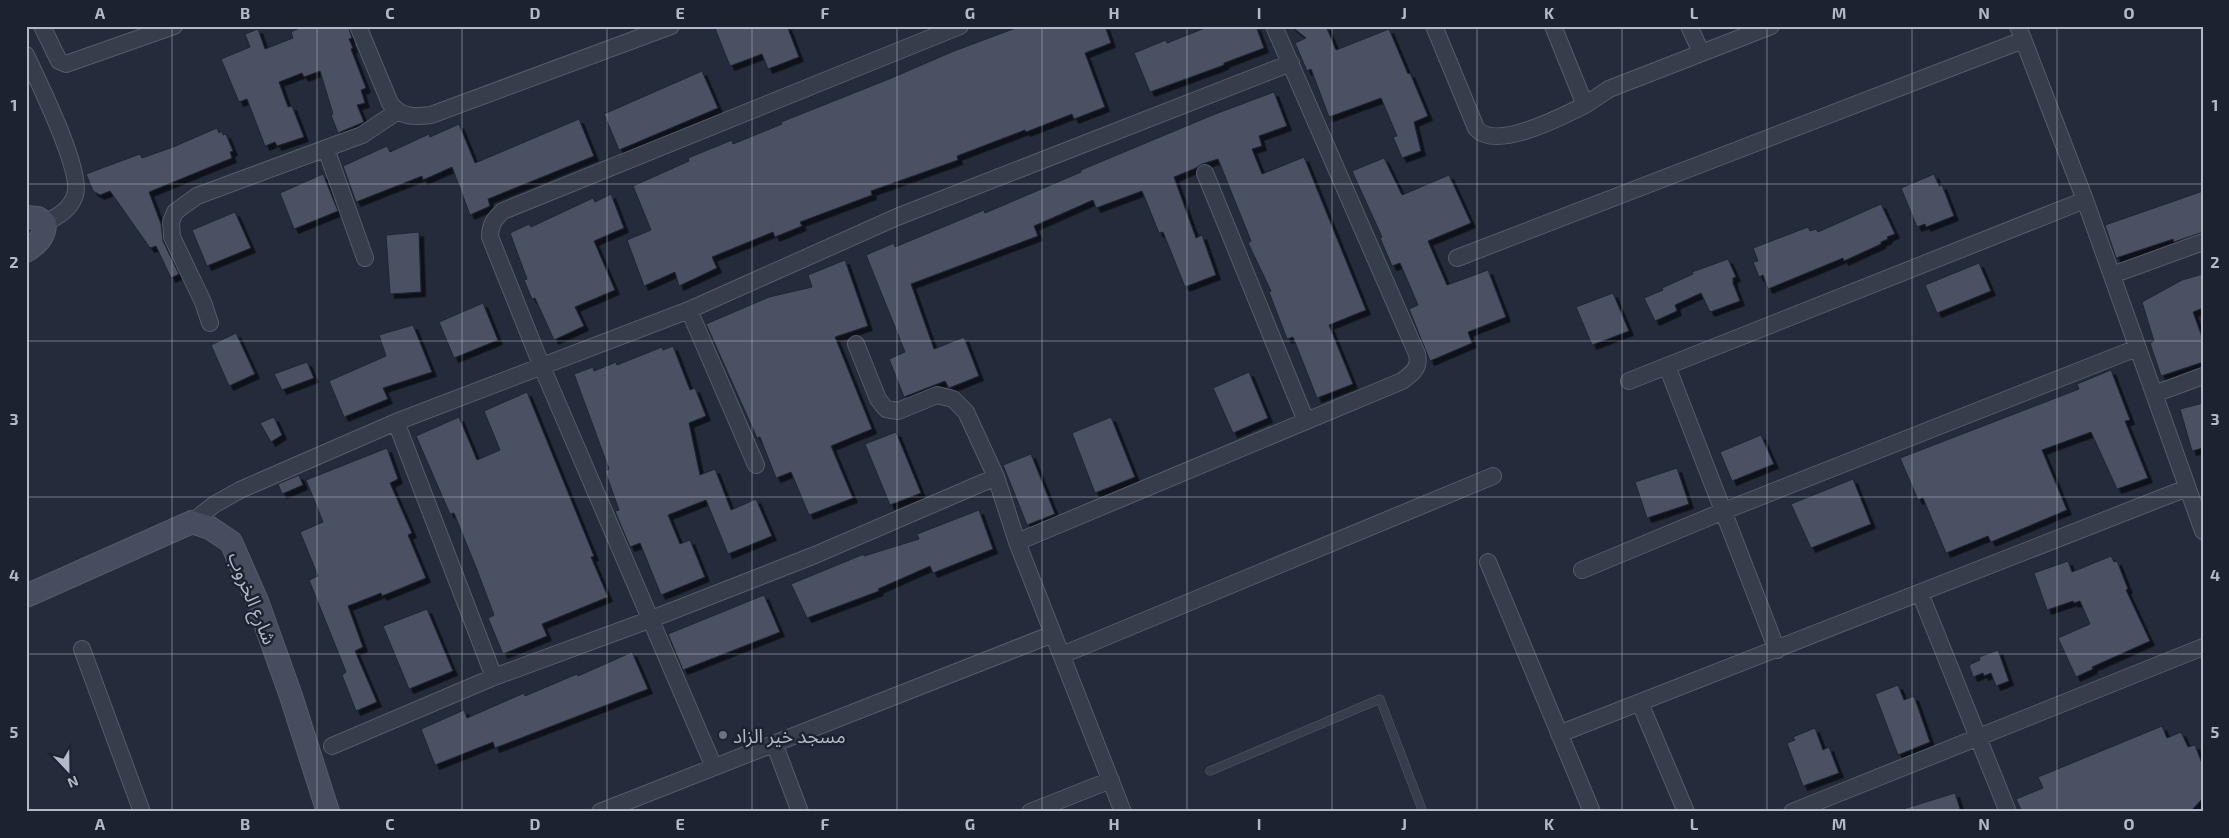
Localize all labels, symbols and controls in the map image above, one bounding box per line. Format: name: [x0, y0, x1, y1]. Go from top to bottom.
text: A: [95, 3, 106, 22]
text: B: [240, 3, 250, 22]
text: C: [385, 3, 395, 22]
text: D: [530, 3, 541, 22]
text: E: [675, 3, 685, 22]
text: F: [821, 3, 830, 22]
text: G: [965, 3, 975, 22]
text: H: [1108, 3, 1120, 22]
text: I: [1257, 3, 1261, 22]
text: J: [1401, 3, 1407, 22]
text: K: [1544, 3, 1555, 22]
text: L: [1690, 3, 1699, 22]
text: M: [1832, 3, 1846, 22]
text: N: [1978, 3, 1990, 22]
text: O: [2123, 3, 2135, 22]
text: 1: [11, 95, 17, 114]
text: 1: [2212, 95, 2218, 114]
text: 2: [9, 252, 19, 271]
text: 2: [2210, 252, 2220, 271]
text: 3: [9, 409, 19, 428]
text: 3: [2210, 409, 2220, 428]
street label: شارع الخروب: [221, 548, 282, 649]
text: 4: [9, 565, 19, 584]
text: 4: [2210, 565, 2220, 584]
text: 5: [10, 722, 19, 741]
text: 5: [2211, 722, 2220, 741]
place label: مسجد خير الزاد: [733, 724, 846, 748]
marker: مسجد خير الزاد: [717, 729, 729, 741]
north arrow: [42, 746, 92, 796]
text: N: [65, 773, 81, 792]
text: A: [95, 814, 106, 833]
text: B: [240, 814, 250, 833]
text: C: [385, 814, 395, 833]
text: D: [530, 814, 541, 833]
text: E: [675, 814, 685, 833]
text: F: [821, 814, 830, 833]
text: G: [965, 814, 975, 833]
text: H: [1108, 814, 1120, 833]
text: I: [1257, 814, 1261, 833]
text: J: [1401, 814, 1407, 833]
text: K: [1544, 814, 1555, 833]
text: L: [1690, 814, 1699, 833]
text: M: [1832, 814, 1846, 833]
text: N: [1978, 814, 1990, 833]
text: O: [2123, 814, 2135, 833]

